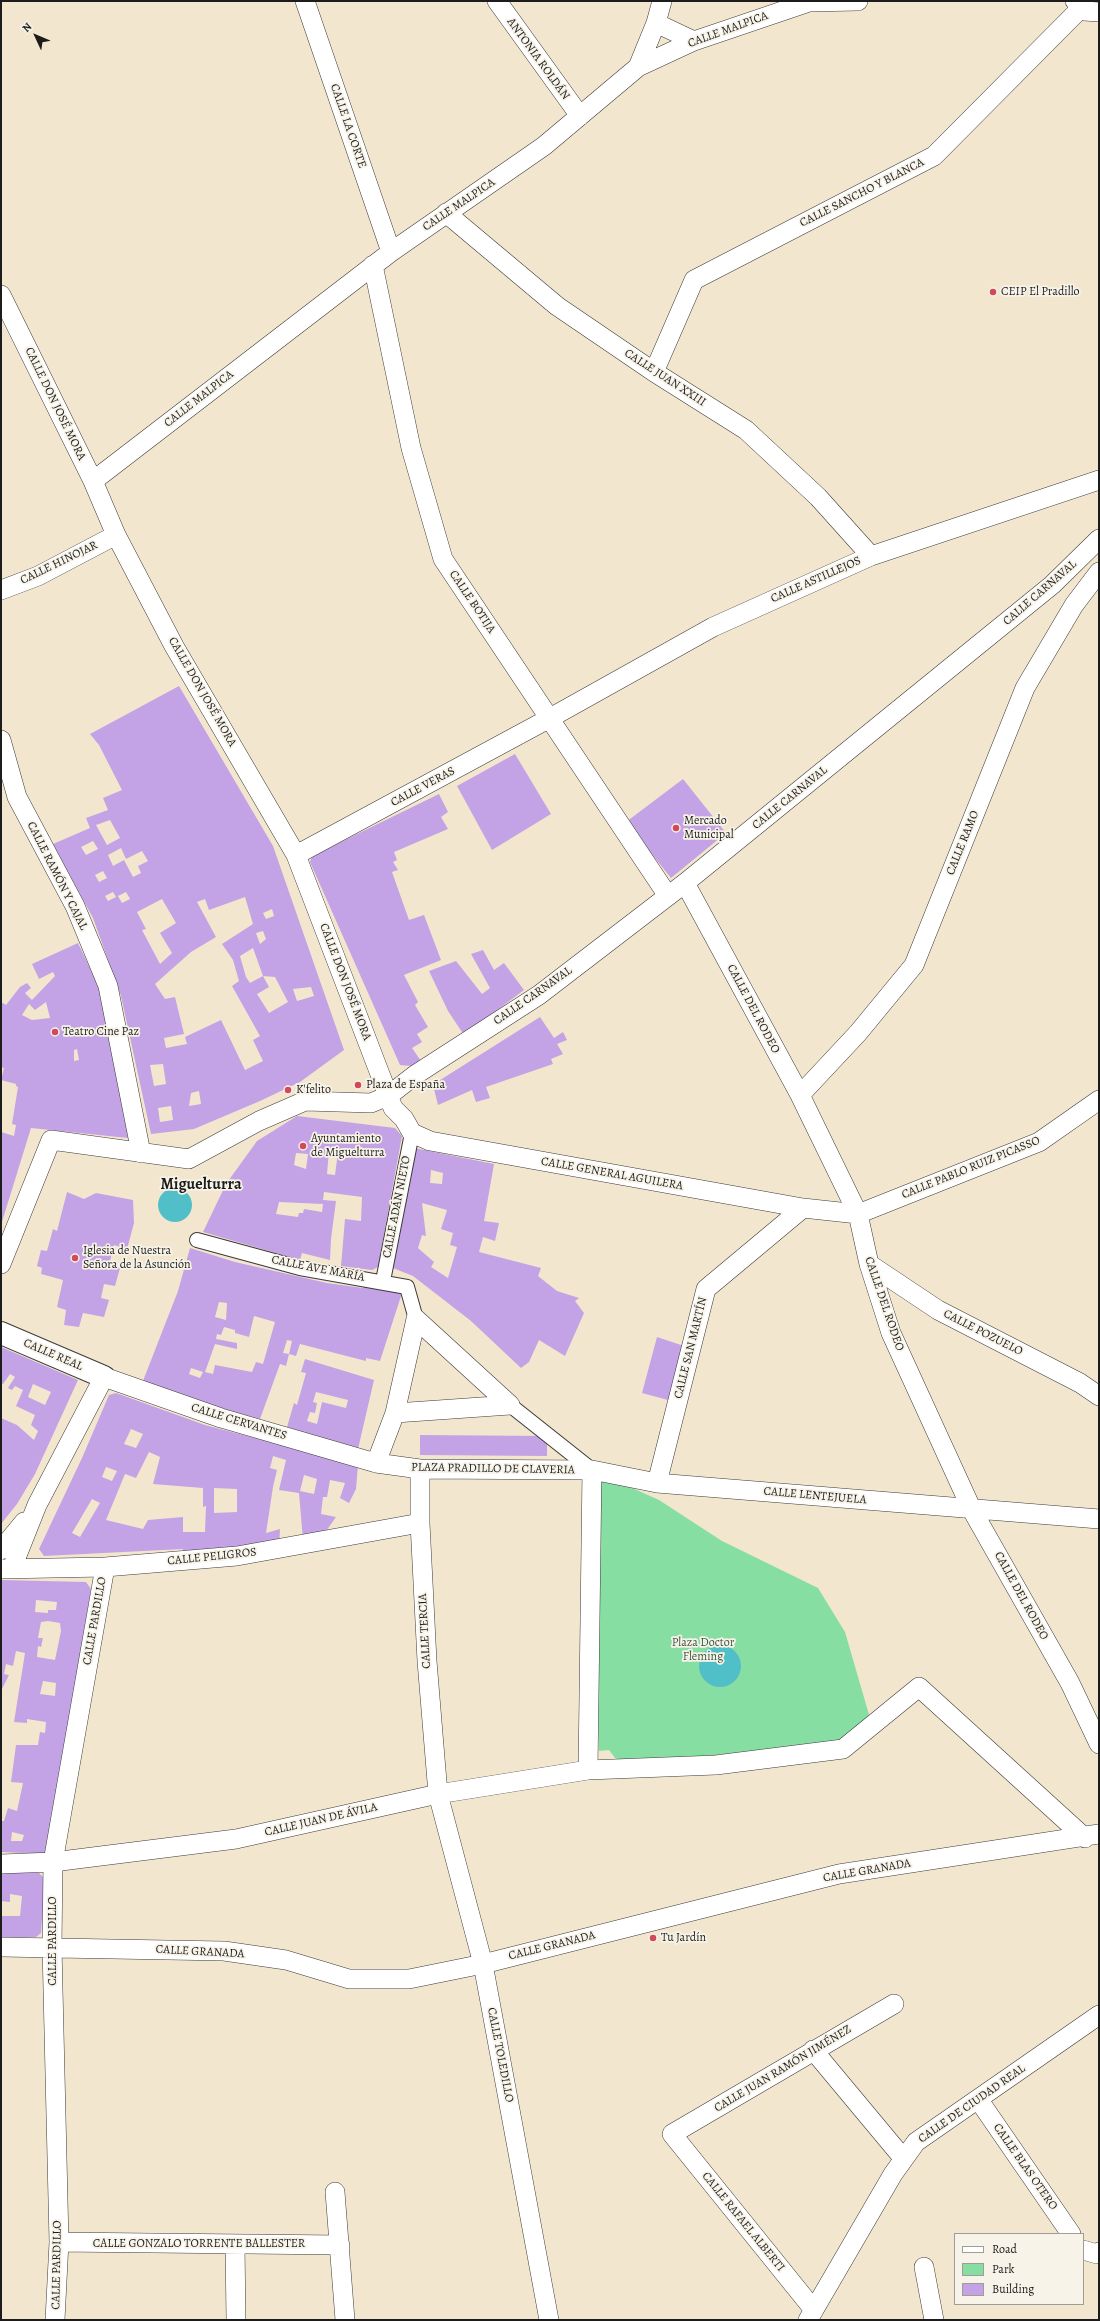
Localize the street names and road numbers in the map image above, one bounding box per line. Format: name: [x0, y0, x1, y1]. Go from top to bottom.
street label: CALLE MALPICA: [686, 9, 770, 51]
street label: ANTONIA ROLDÁN: [503, 15, 573, 103]
street label: CALLE LA CORTE: [327, 82, 369, 170]
street label: CALLE SANCHO Y BLANCA: [797, 155, 927, 231]
street label: CALLE MALPICA: [420, 176, 498, 234]
street label: CALLE DON JOSÉ MORA: [21, 345, 89, 463]
street label: CALLE JUAN XXIII: [621, 346, 709, 410]
street label: CALLE MALPICA: [161, 367, 237, 431]
street label: CALLE HINOJAR: [18, 538, 100, 588]
street label: CALLE ASTILLEJOS: [769, 554, 863, 606]
street label: CALLE CARNAVAL: [1000, 557, 1080, 629]
street label: CALLE BOTIJA: [446, 568, 498, 636]
street label: CALLE DON JOSÉ MORA: [165, 635, 239, 749]
street label: CALLE CARNAVAL: [750, 763, 830, 833]
street label: CALLE VERAS: [388, 764, 458, 810]
street label: CALLE RAMO: [944, 809, 982, 877]
street label: CALLE RAMÓN Y CAJAL: [23, 819, 91, 933]
street label: CALLE DON JOSÉ MORA: [316, 921, 374, 1043]
street label: CALLE DEL RODEO: [723, 962, 783, 1056]
street label: CALLE CARNAVAL: [491, 964, 575, 1028]
street label: CALLE PABLO RUIZ PICASSO: [900, 1134, 1042, 1202]
street label: CALLE GENERAL AGUILERA: [540, 1154, 684, 1194]
street label: CALLE ADÁN NIETO: [380, 1155, 414, 1259]
street label: CALLE AVE MARÍA: [270, 1253, 366, 1285]
street label: CALLE DEL RODEO: [861, 1255, 907, 1353]
street label: CALLE SAN MARTÍN: [671, 1296, 711, 1400]
street label: CALLE POZUELO: [941, 1307, 1025, 1359]
street label: CALLE REAL: [21, 1336, 85, 1374]
street label: CALLE CERVANTES: [189, 1401, 289, 1443]
street label: PLAZA PRADILLO DE CLAVERIA: [411, 1460, 575, 1478]
street label: CALLE LENTEJUELA: [763, 1484, 867, 1508]
street label: CALLE PELIGROS: [167, 1545, 257, 1569]
street label: CALLE DEL RODEO: [991, 1549, 1051, 1643]
street label: CALLE PARDILLO: [80, 1576, 110, 1666]
street label: CALLE TERCIA: [416, 1593, 434, 1669]
street label: CALLE JUAN DE ÁVILA: [263, 1800, 379, 1840]
street label: CALLE GRANADA: [822, 1856, 912, 1886]
street label: CALLE PARDILLO: [46, 1896, 60, 1986]
street label: CALLE GRANADA: [507, 1928, 597, 1964]
street label: CALLE GRANADA: [155, 1942, 245, 1962]
street label: CALLE TOLEDILLO: [484, 2006, 516, 2104]
street label: CALLE JUAN RAMÓN JIMÉNEZ: [712, 2022, 854, 2116]
street label: CALLE DE CIUDAD REAL: [916, 2062, 1028, 2146]
street label: CALLE BLAS OTERO: [990, 2121, 1060, 2213]
street label: CALLE RAFAEL ALBERTI: [698, 2169, 788, 2275]
street label: CALLE PARDILLO: [49, 2220, 65, 2310]
street label: CALLE GONZALO TORRENTE BALLESTER: [93, 2237, 305, 2251]

